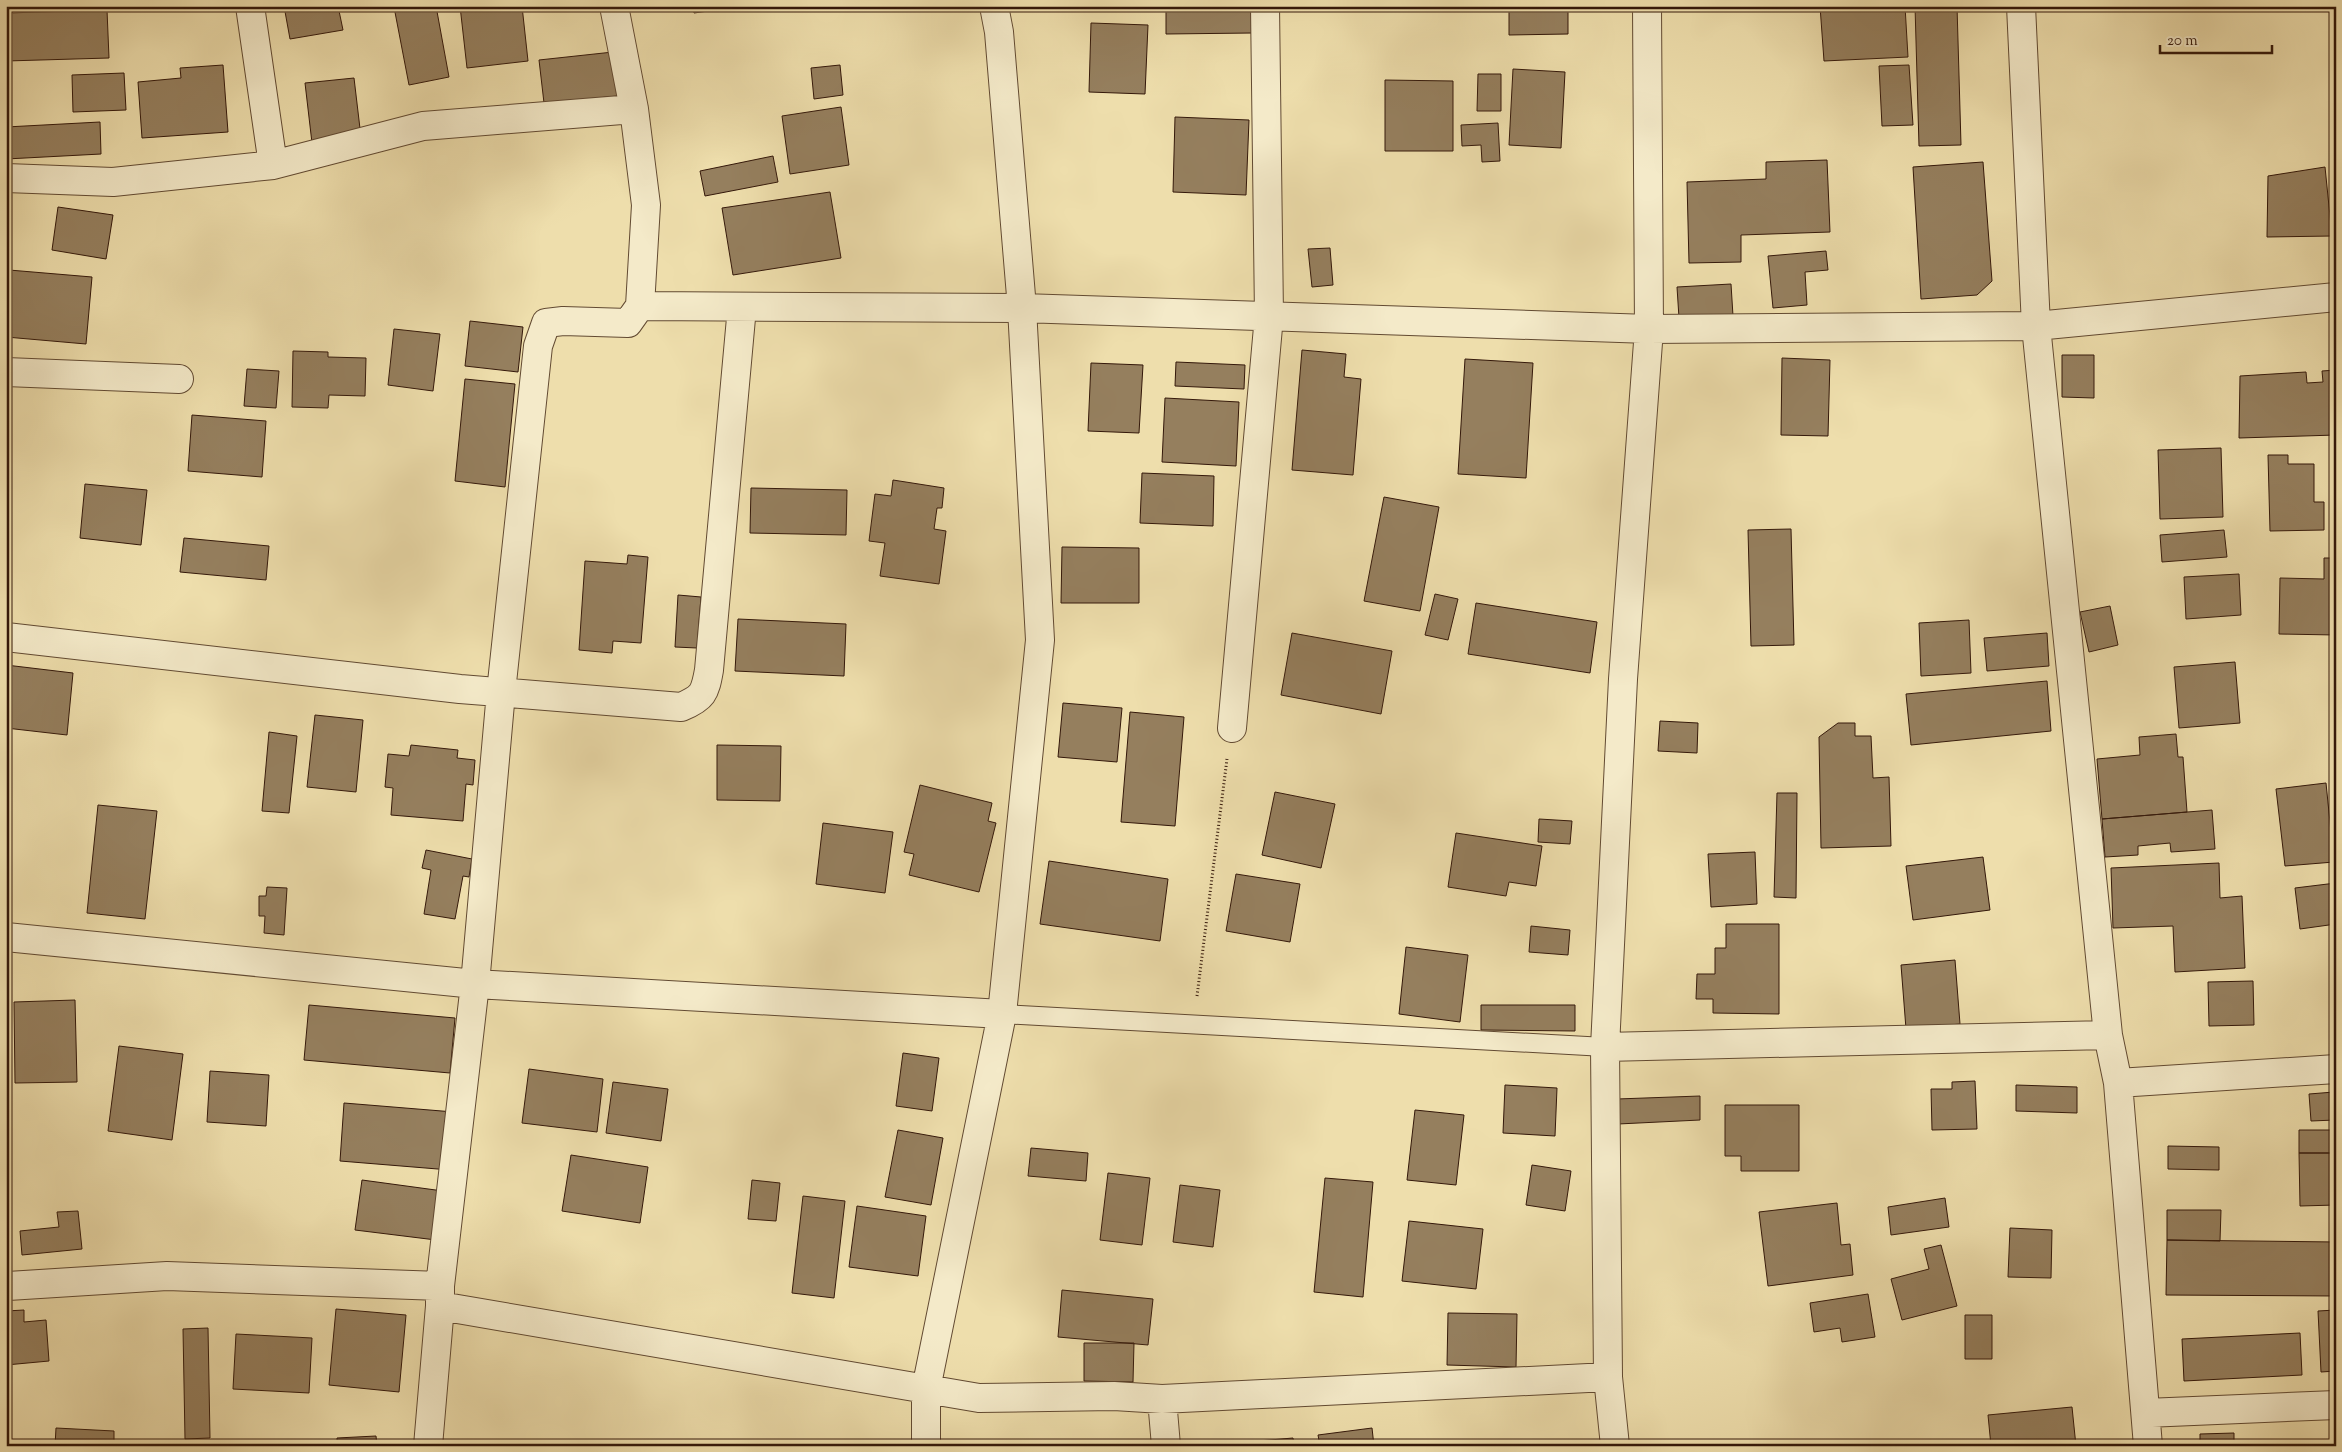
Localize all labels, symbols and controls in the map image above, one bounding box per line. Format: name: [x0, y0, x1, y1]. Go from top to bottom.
scale bar: [2160, 22, 2272, 54]
text: 20 m: [2167, 31, 2198, 52]

